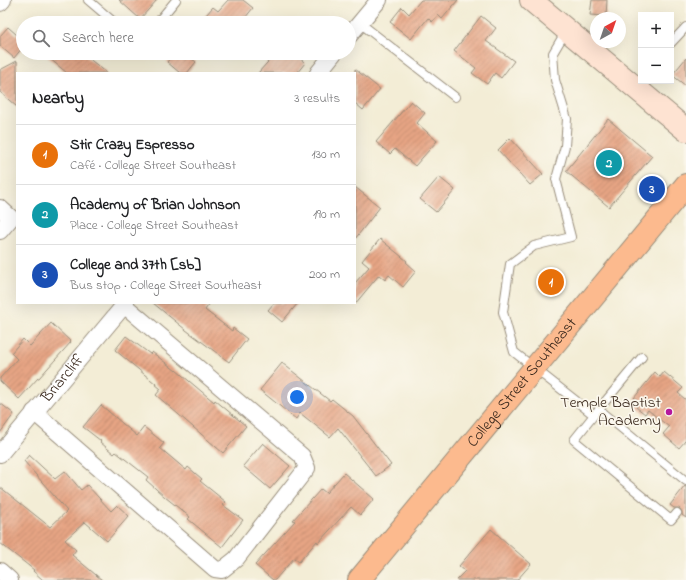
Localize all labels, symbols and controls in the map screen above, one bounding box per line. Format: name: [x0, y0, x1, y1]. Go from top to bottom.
north arrow: [590, 12, 626, 48]
map controls: [638, 12, 674, 84]
button: +: [638, 12, 674, 48]
search box: [16, 16, 356, 60]
icon: search: [30, 27, 52, 49]
text: Search here: [62, 27, 134, 49]
button: −: [638, 48, 674, 84]
text: Nearby: [32, 86, 84, 111]
text: 3 results: [294, 89, 340, 108]
text: Stir Crazy Espresso: [70, 134, 194, 156]
text: 1: [43, 145, 47, 164]
text: 130 m: [312, 145, 340, 164]
pin: 2: [596, 148, 622, 178]
text: Café · College Street Southeast: [70, 156, 236, 175]
pin: 3: [639, 174, 665, 204]
text: Academy of Brian Johnson: [70, 194, 240, 216]
text: 2: [42, 205, 48, 224]
text: 190 m: [313, 205, 340, 224]
text: Place · College Street Southeast: [70, 216, 238, 235]
text: College and 37th [sb]: [70, 254, 201, 276]
text: 3: [42, 265, 48, 284]
text: 200 m: [309, 265, 340, 284]
pin: 1: [538, 267, 564, 297]
text: Bus stop · College Street Southeast: [70, 276, 262, 295]
street label: College Street Southeast: [461, 312, 584, 453]
street label: Briarcliff: [35, 349, 90, 409]
your location: [287, 387, 307, 407]
place label: Temple Baptist Academy: [560, 391, 662, 433]
marker: Temple Baptist Academy: [664, 407, 674, 417]

